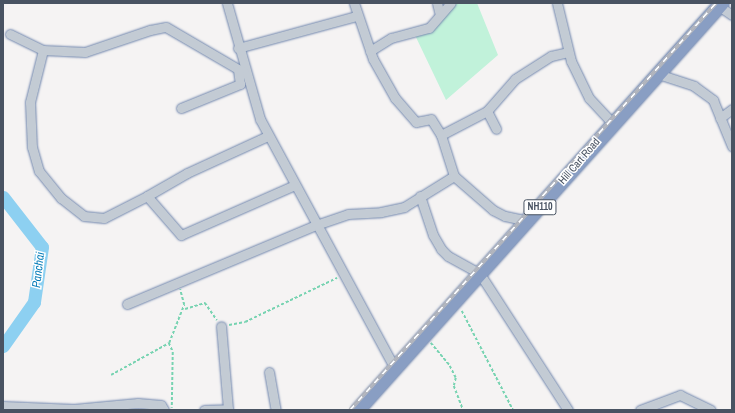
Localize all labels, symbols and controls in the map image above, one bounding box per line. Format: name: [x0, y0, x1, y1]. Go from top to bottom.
street label: Hill Cart Road: [555, 135, 603, 187]
road number: NH110: [523, 199, 557, 215]
water label: Panchai: [30, 251, 48, 289]

